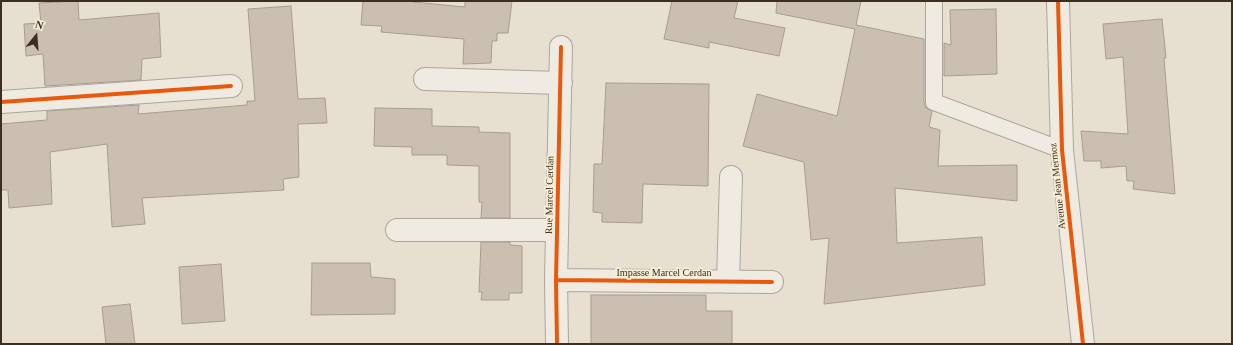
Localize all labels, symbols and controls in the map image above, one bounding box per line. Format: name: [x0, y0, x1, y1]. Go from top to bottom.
north arrow: [16, 16, 56, 56]
text: N: [34, 18, 45, 31]
street label: Avenue Jean Mermoz: [1047, 142, 1069, 230]
street label: Rue Marcel Cerdan: [543, 156, 557, 234]
street label: Impasse Marcel Cerdan: [617, 267, 711, 279]

